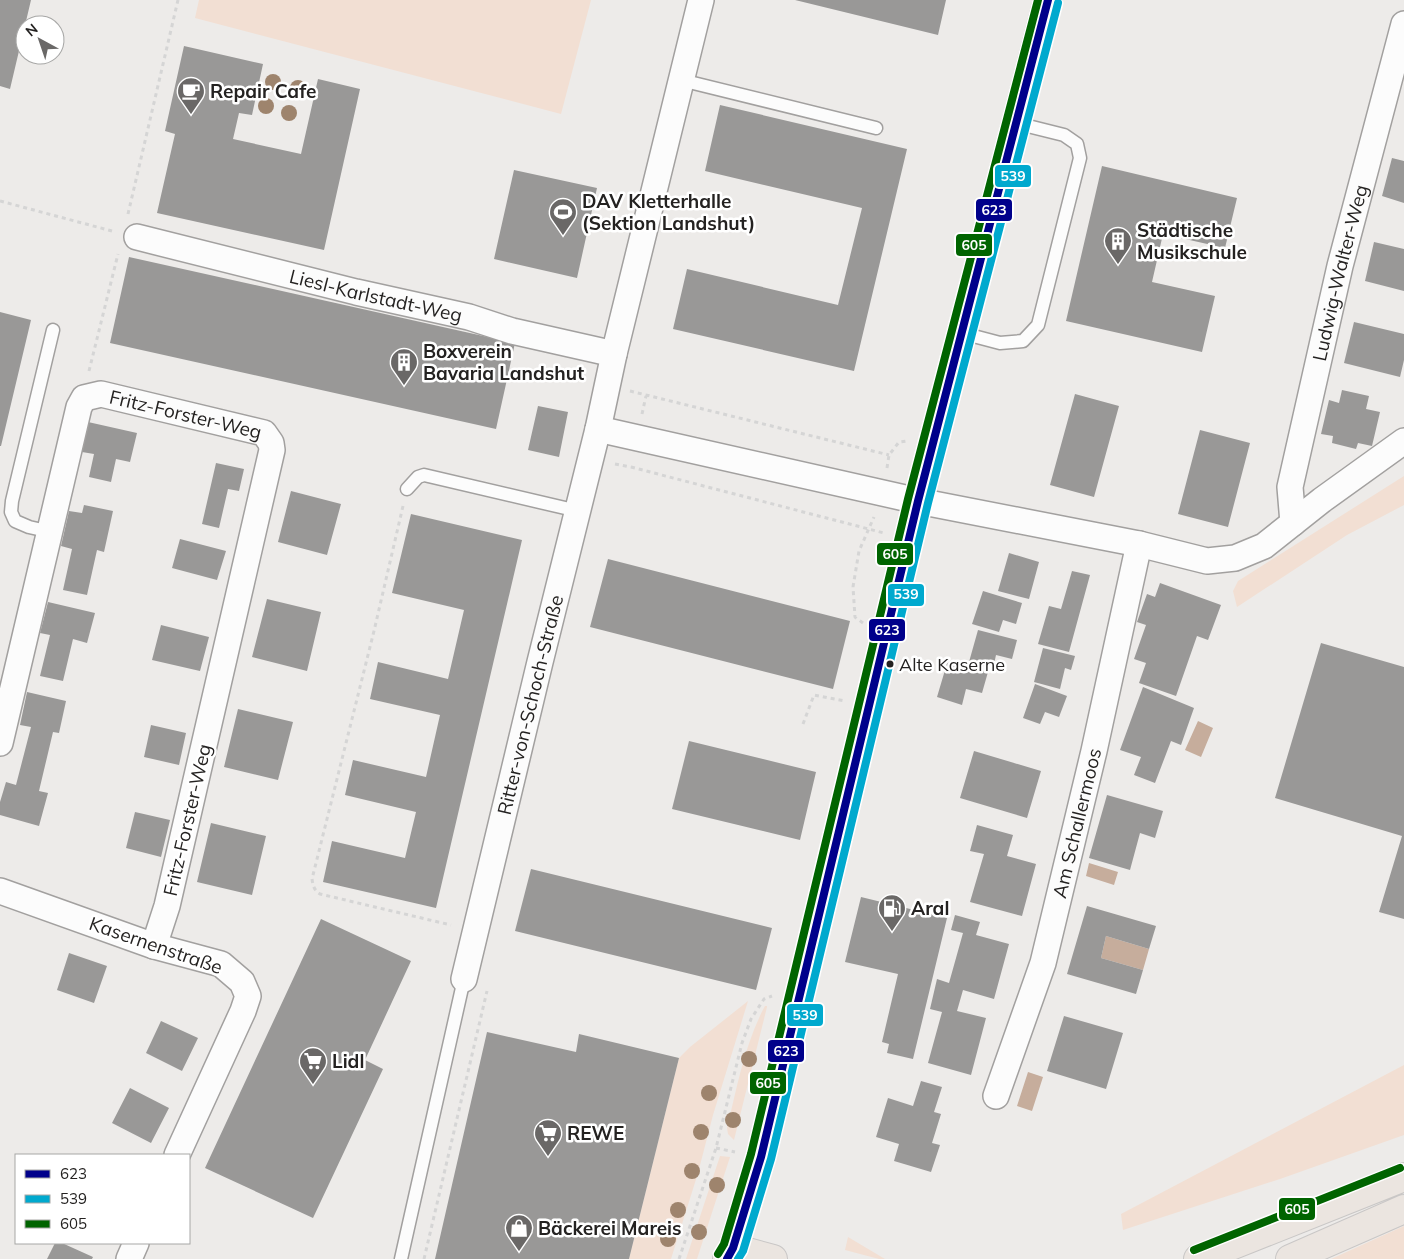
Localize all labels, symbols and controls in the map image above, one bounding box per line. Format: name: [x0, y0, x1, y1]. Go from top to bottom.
north arrow: [15, 15, 65, 65]
text: N: [22, 20, 41, 40]
cafe icon: Repair Cafe: [176, 76, 206, 115]
place label: Repair Cafe: [210, 79, 316, 103]
line badge: 539: [994, 164, 1032, 188]
text: 539: [1000, 167, 1026, 185]
street label: Ludwig-Walter-Weg: [1307, 182, 1373, 363]
place label: DAV Kletterhalle (Sektion Landshut): [582, 189, 755, 235]
sports icon: DAV Kletterhalle (Sektion Landshut): [548, 197, 578, 236]
line badge: 623: [975, 198, 1013, 222]
text: 623: [981, 201, 1007, 219]
place label: Städtische Musikschule: [1137, 218, 1247, 264]
building icon: Städtische Musikschule: [1103, 226, 1133, 265]
line badge: 605: [955, 233, 993, 257]
text: 605: [961, 236, 987, 254]
street label: Liesl-Karlstadt-Weg: [287, 264, 465, 327]
place label: Boxverein Bavaria Landshut: [423, 339, 584, 385]
building icon: Boxverein Bavaria Landshut: [389, 347, 419, 386]
street label: Fritz-Forster-Weg: [107, 384, 264, 444]
line badge: 605: [876, 542, 914, 566]
text: 605: [882, 545, 908, 563]
line badge: 539: [887, 583, 925, 607]
text: 539: [893, 585, 919, 603]
street label: Ritter-von-Schoch-Straße: [492, 592, 568, 817]
line badge: 623: [868, 618, 906, 642]
text: 623: [874, 621, 900, 639]
place label: Alte Kaserne: [899, 653, 1005, 676]
marker: Alte Kaserne: [885, 659, 895, 669]
street label: Fritz-Forster-Weg: [158, 742, 216, 898]
street label: Am Schallermoos: [1047, 746, 1106, 901]
fuel station icon: Aral: [877, 893, 907, 932]
place label: Aral: [911, 896, 949, 920]
street label: Kasernenstraße: [86, 911, 226, 979]
line badge: 539: [786, 1003, 824, 1027]
text: 539: [792, 1006, 818, 1024]
line badge: 623: [767, 1039, 805, 1063]
text: 623: [773, 1042, 799, 1060]
supermarket icon: Lidl: [298, 1046, 328, 1085]
place label: Lidl: [332, 1049, 364, 1073]
line badge: 605: [749, 1071, 787, 1095]
text: 605: [755, 1074, 781, 1092]
supermarket icon: REWE: [533, 1118, 563, 1157]
place label: REWE: [567, 1121, 624, 1145]
legend: [15, 1154, 190, 1244]
text: 623: [60, 1164, 87, 1183]
text: 539: [60, 1189, 87, 1208]
line badge: 605: [1278, 1197, 1316, 1221]
text: 605: [1284, 1200, 1310, 1218]
shop icon: Bäckerei Mareis: [504, 1213, 534, 1252]
text: 605: [60, 1214, 87, 1233]
place label: Bäckerei Mareis: [538, 1216, 682, 1240]

